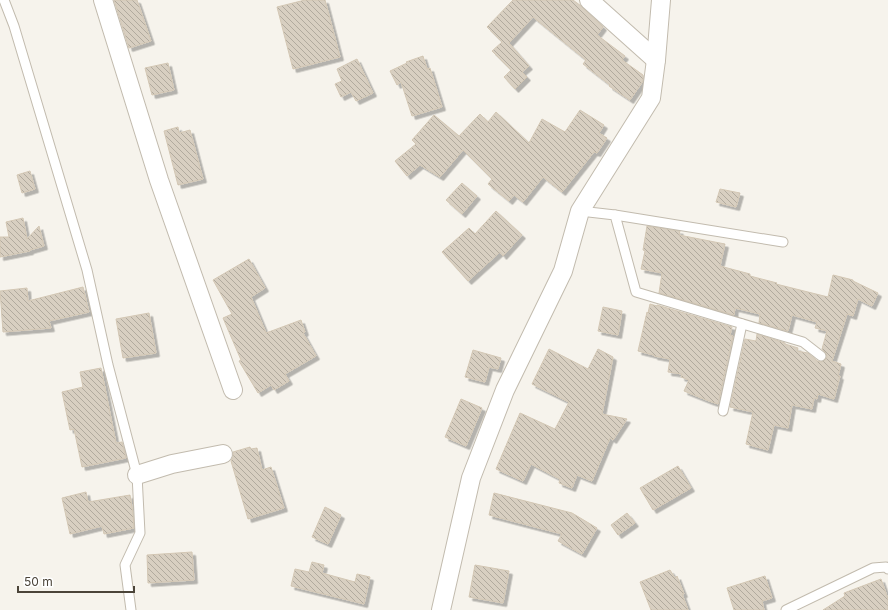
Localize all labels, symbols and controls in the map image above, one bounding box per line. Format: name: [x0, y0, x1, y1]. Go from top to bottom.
scale bar: [18, 568, 134, 594]
text: 50 m: [24, 574, 53, 589]

